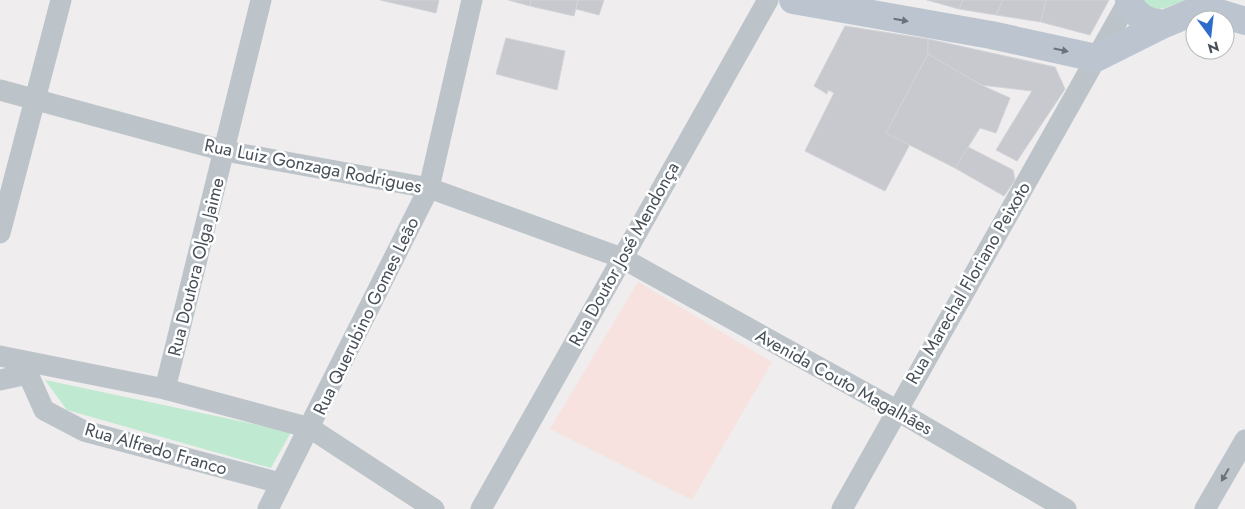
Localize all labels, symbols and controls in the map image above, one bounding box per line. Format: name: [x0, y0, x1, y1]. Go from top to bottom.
north arrow: [1185, 10, 1235, 60]
one-way arrow: [894, 16, 910, 24]
text: N: [1205, 36, 1221, 59]
one-way arrow: [1053, 46, 1068, 54]
street label: Rua Luiz Gonzaga Rodrigues: [202, 132, 424, 200]
street label: Rua Doutor José Mendonça: [562, 157, 686, 351]
street label: Rua Doutora Olga Jaime: [161, 175, 231, 359]
street label: Rua Marechal Floriano Peixoto: [899, 177, 1037, 389]
street label: Rua Querubino Gomes Leão: [307, 212, 425, 419]
street label: Avenida Couto Magalhães: [751, 323, 937, 441]
street label: Rua Alfredo Franco: [82, 416, 230, 482]
one-way arrow: [1221, 467, 1229, 482]

